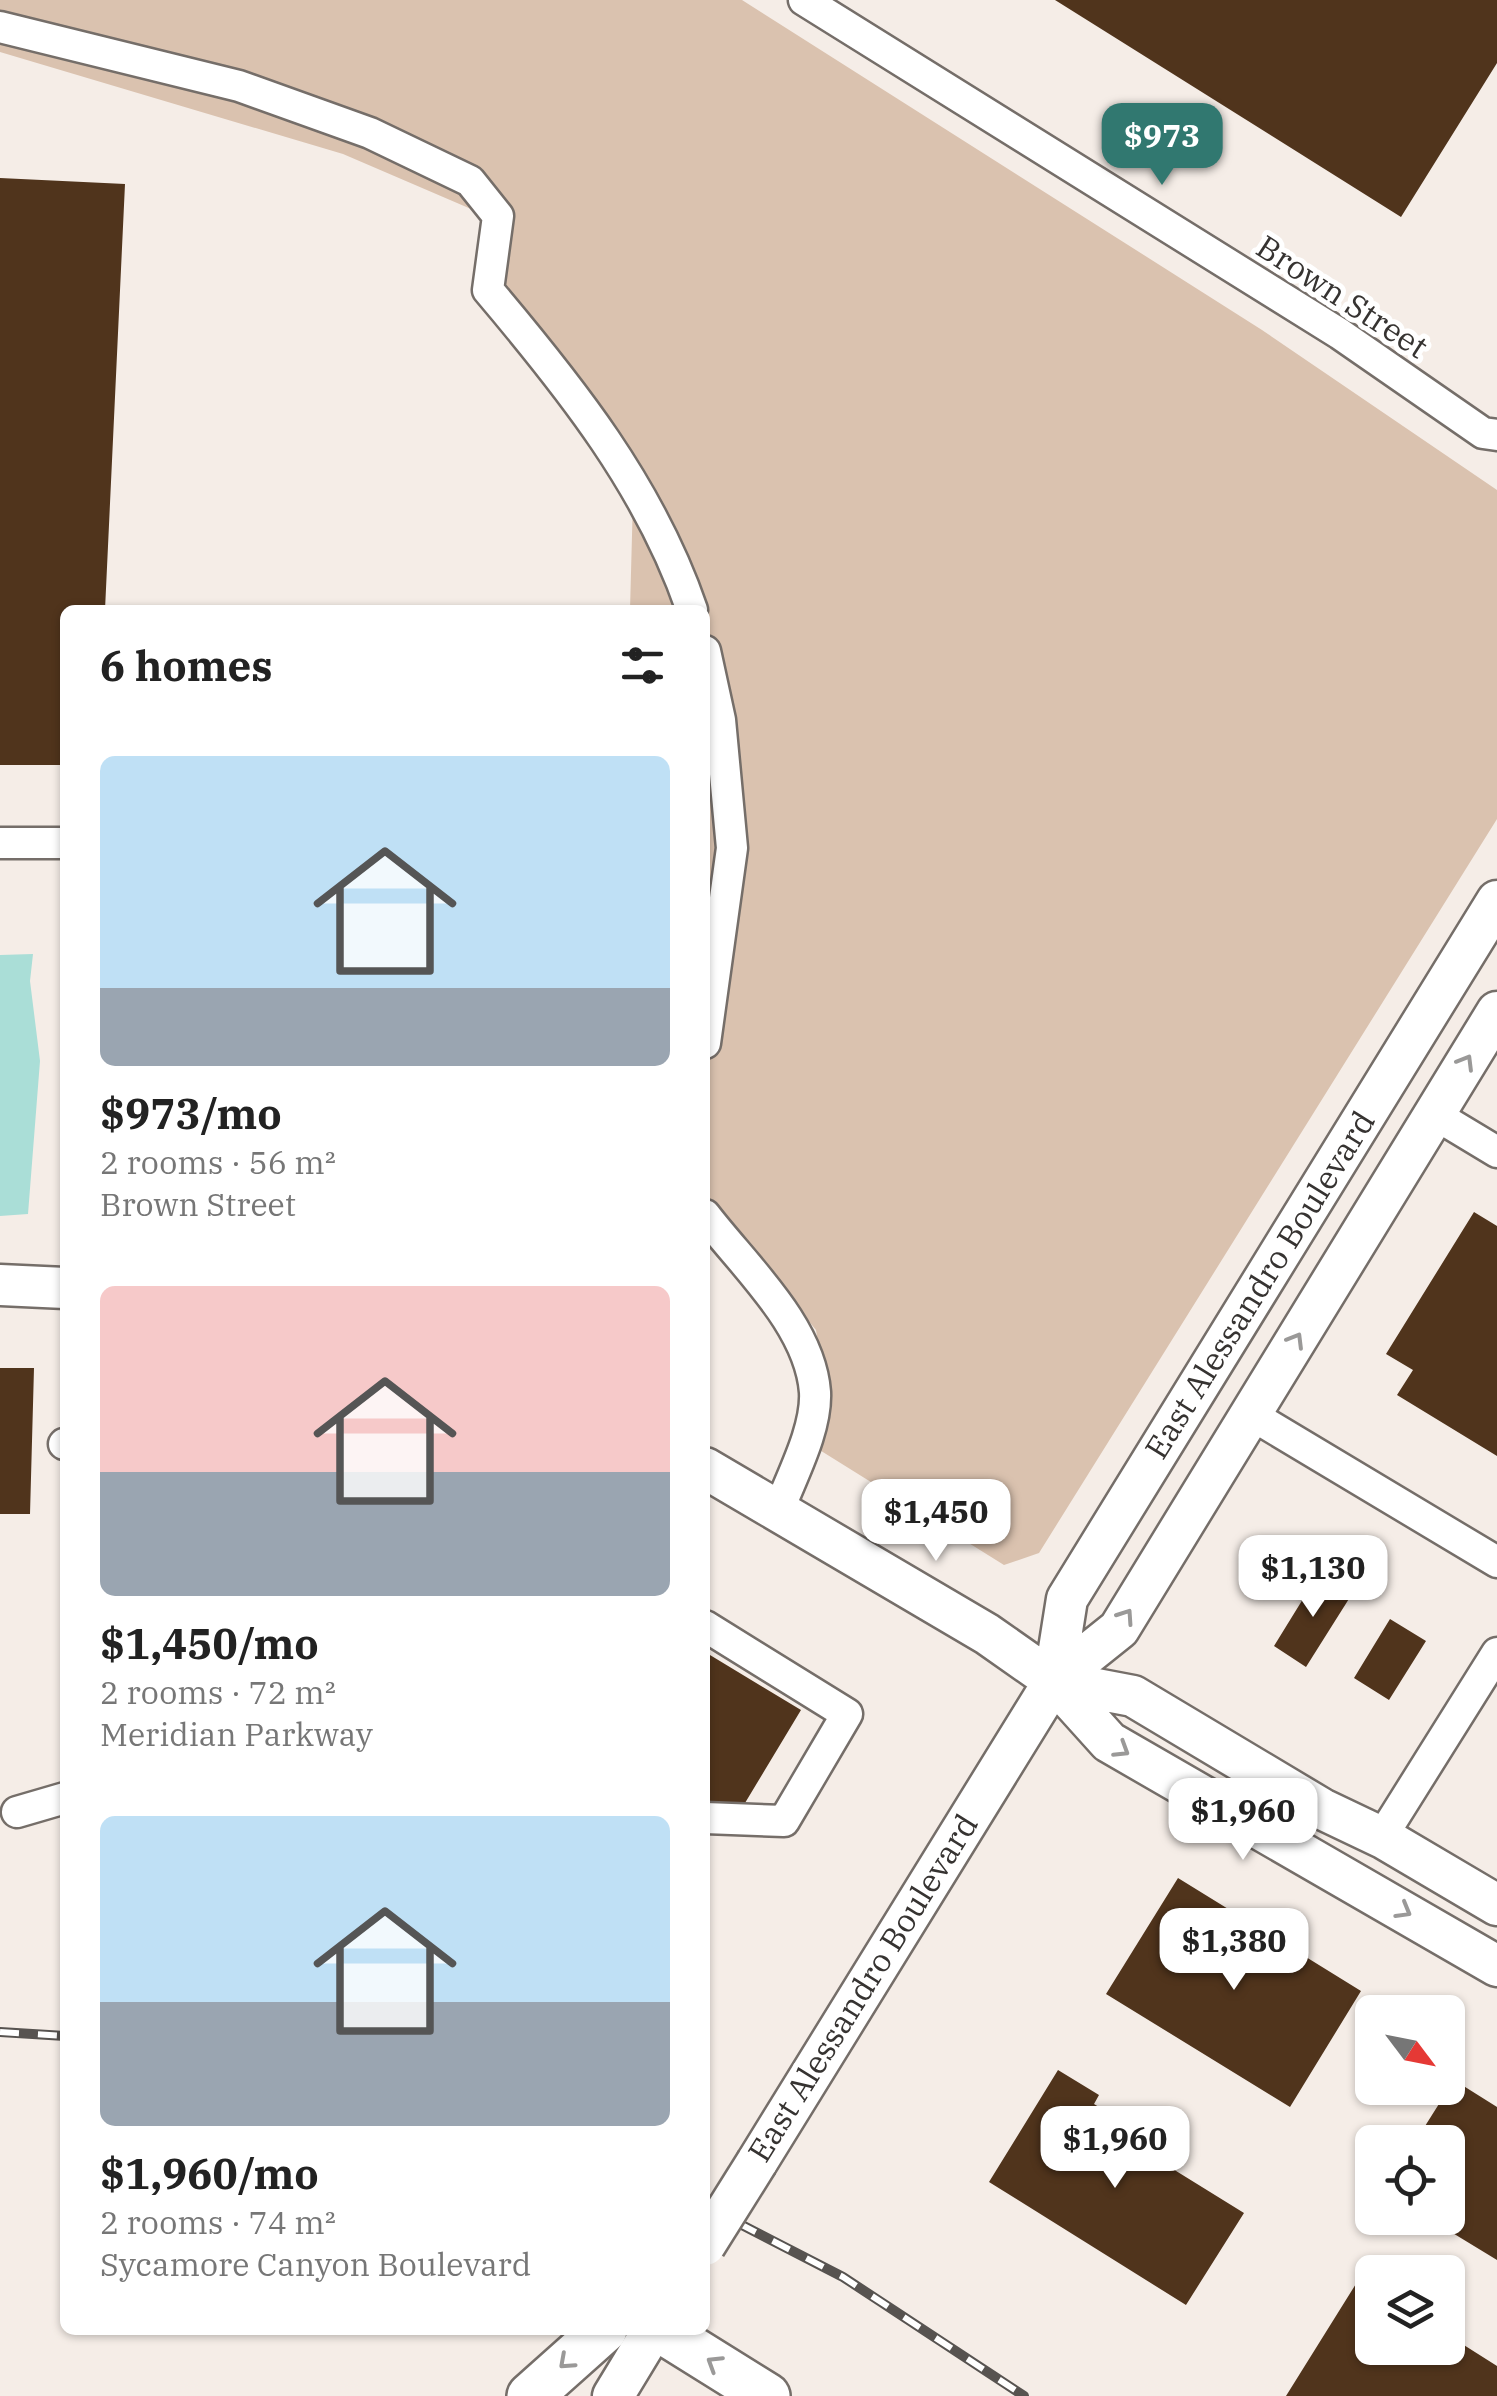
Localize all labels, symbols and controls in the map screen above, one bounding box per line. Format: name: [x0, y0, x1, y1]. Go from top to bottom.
pin: $973: [1103, 103, 1221, 188]
text: $973: [1124, 114, 1200, 156]
street label: Brown Street: [1249, 225, 1436, 367]
text: 6 homes: [100, 638, 273, 693]
icon: filters: [615, 638, 670, 693]
icon: home: [295, 821, 475, 1001]
one-way arrow: [1454, 1055, 1473, 1073]
text: $973/mo: [100, 1086, 282, 1141]
street label: East Alessandro Boulevard: [1135, 1103, 1384, 1466]
text: 2 rooms · 56 m²: [100, 1141, 336, 1183]
text: Brown Street: [100, 1183, 296, 1225]
one-way arrow: [1284, 1333, 1303, 1351]
icon: home: [295, 1351, 475, 1531]
pin: $1,450: [855, 1479, 1017, 1564]
text: $1,450: [884, 1490, 988, 1532]
pin: $1,130: [1232, 1535, 1394, 1620]
text: $1,130: [1261, 1546, 1365, 1588]
one-way arrow: [1114, 1609, 1132, 1628]
text: $1,450/mo: [100, 1616, 319, 1671]
text: 2 rooms · 72 m²: [100, 1671, 336, 1713]
text: Meridian Parkway: [100, 1713, 373, 1755]
one-way arrow: [1111, 1737, 1129, 1756]
pin: $1,960: [1162, 1778, 1324, 1863]
text: $1,960: [1191, 1789, 1295, 1831]
street label: East Alessandro Boulevard: [738, 1806, 987, 2169]
icon: home: [295, 1881, 475, 2061]
one-way arrow: [1393, 1898, 1411, 1918]
pin: $1,380: [1153, 1908, 1315, 1993]
text: $1,380: [1182, 1919, 1286, 1961]
north arrow: [1355, 1995, 1465, 2105]
map controls: [1355, 1995, 1465, 2365]
pin: $1,960: [1034, 2106, 1196, 2191]
text: $1,960: [1063, 2117, 1167, 2159]
button: locate: [1355, 2125, 1465, 2235]
text: $1,960/mo: [100, 2146, 319, 2201]
text: 2 rooms · 74 m²: [100, 2201, 336, 2243]
text: Sycamore Canyon Boulevard: [100, 2243, 531, 2285]
button: layers: [1355, 2255, 1465, 2365]
one-way arrow: [559, 2350, 578, 2368]
one-way arrow: [706, 2356, 724, 2375]

